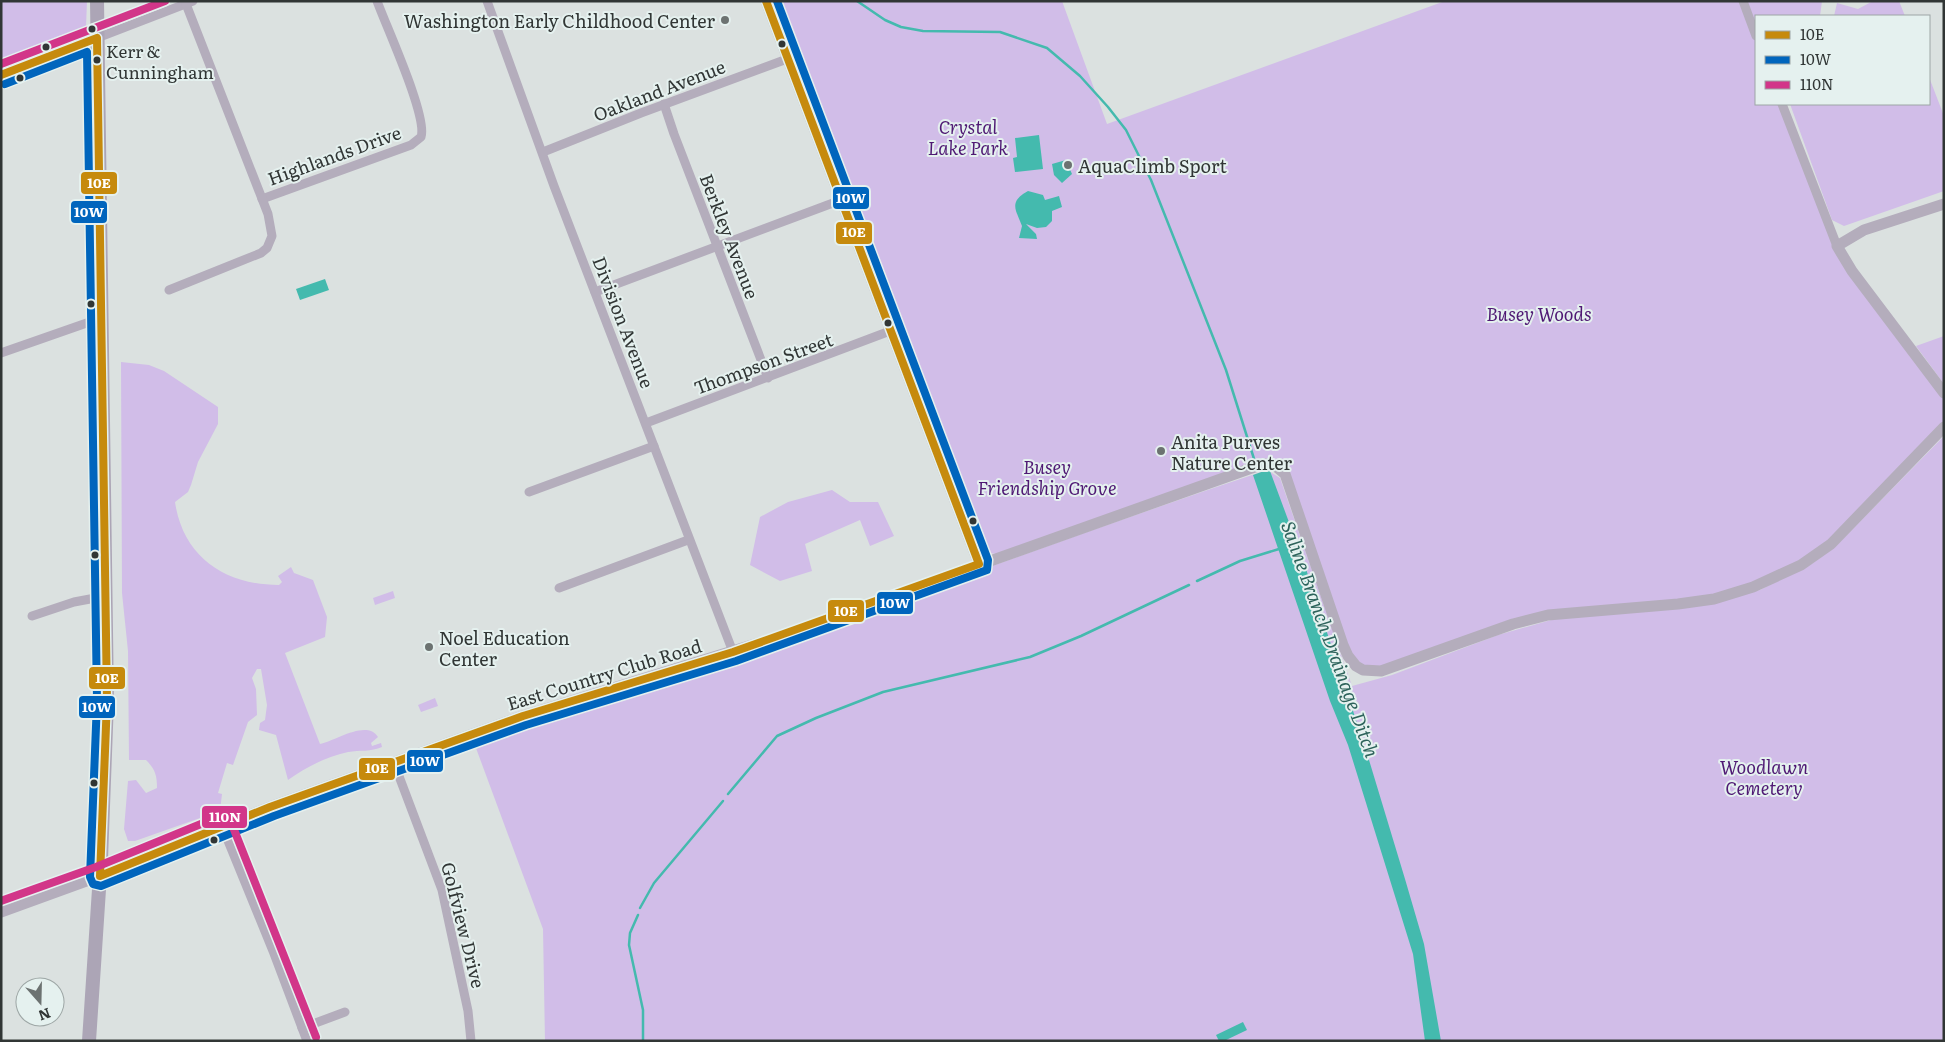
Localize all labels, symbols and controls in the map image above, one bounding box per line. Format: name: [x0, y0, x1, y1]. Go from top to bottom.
place label: Washington Early Childhood Center: [404, 7, 715, 34]
marker: Washington Early Childhood Center: [719, 14, 731, 26]
legend: [1755, 15, 1930, 105]
text: 10E: [1800, 22, 1824, 45]
unlabelled marker: [87, 24, 97, 34]
place label: Kerr & Cunningham: [106, 38, 214, 84]
unlabelled marker: [777, 39, 787, 49]
unlabelled marker: [41, 42, 51, 52]
text: 10W: [1800, 47, 1832, 70]
street label: Oakland Avenue: [589, 52, 729, 128]
marker: Kerr & Cunningham: [92, 55, 102, 65]
text: 110N: [1800, 72, 1833, 95]
unlabelled marker: [15, 73, 25, 83]
park label: Crystal Lake Park: [928, 113, 1008, 161]
street label: Highlands Drive: [263, 118, 405, 192]
place label: AquaClimb Sport: [1078, 152, 1227, 179]
marker: AquaClimb Sport: [1062, 159, 1074, 171]
street label: Berkley Avenue: [694, 169, 766, 303]
line badge: 10E: [80, 171, 118, 195]
text: 10E: [87, 172, 111, 192]
line badge: 10W: [832, 186, 870, 210]
text: 10W: [836, 187, 866, 207]
line badge: 10W: [70, 200, 108, 224]
text: 10W: [74, 201, 104, 221]
line badge: 10E: [835, 221, 873, 245]
text: 10E: [842, 221, 866, 241]
street label: Division Avenue: [586, 252, 662, 392]
unlabelled marker: [86, 299, 96, 309]
park label: Busey Woods: [1486, 300, 1592, 327]
unlabelled marker: [883, 318, 893, 328]
street label: Thompson Street: [690, 325, 837, 401]
place label: Anita Purves Nature Center: [1171, 428, 1293, 476]
marker: Anita Purves Nature Center: [1155, 445, 1167, 457]
park label: Busey Friendship Grove: [977, 453, 1117, 501]
unlabelled marker: [968, 516, 978, 526]
water label: Saline Branch Drainage Ditch: [1275, 517, 1387, 761]
unlabelled marker: [90, 550, 100, 560]
line badge: 10W: [876, 591, 914, 615]
text: 10W: [880, 592, 910, 612]
line badge: 10E: [827, 599, 865, 623]
text: 10E: [834, 600, 858, 620]
place label: Noel Education Center: [439, 624, 570, 672]
street label: East Country Club Road: [503, 631, 705, 717]
marker: Noel Education Center: [423, 641, 435, 653]
line badge: 10E: [88, 666, 126, 690]
text: 10E: [95, 667, 119, 687]
line badge: 10W: [78, 695, 116, 719]
text: 10W: [82, 696, 112, 716]
line badge: 10W: [406, 749, 444, 773]
text: 10W: [410, 750, 440, 770]
park label: Woodlawn Cemetery: [1720, 753, 1808, 801]
line badge: 10E: [358, 757, 396, 781]
text: 10E: [365, 757, 389, 777]
unlabelled marker: [89, 778, 99, 788]
line badge: 110N: [201, 805, 248, 829]
text: 110N: [209, 806, 241, 826]
unlabelled marker: [209, 835, 219, 845]
street label: Golfview Drive: [435, 859, 493, 991]
north arrow: [15, 977, 65, 1027]
text: N: [36, 1004, 54, 1027]

